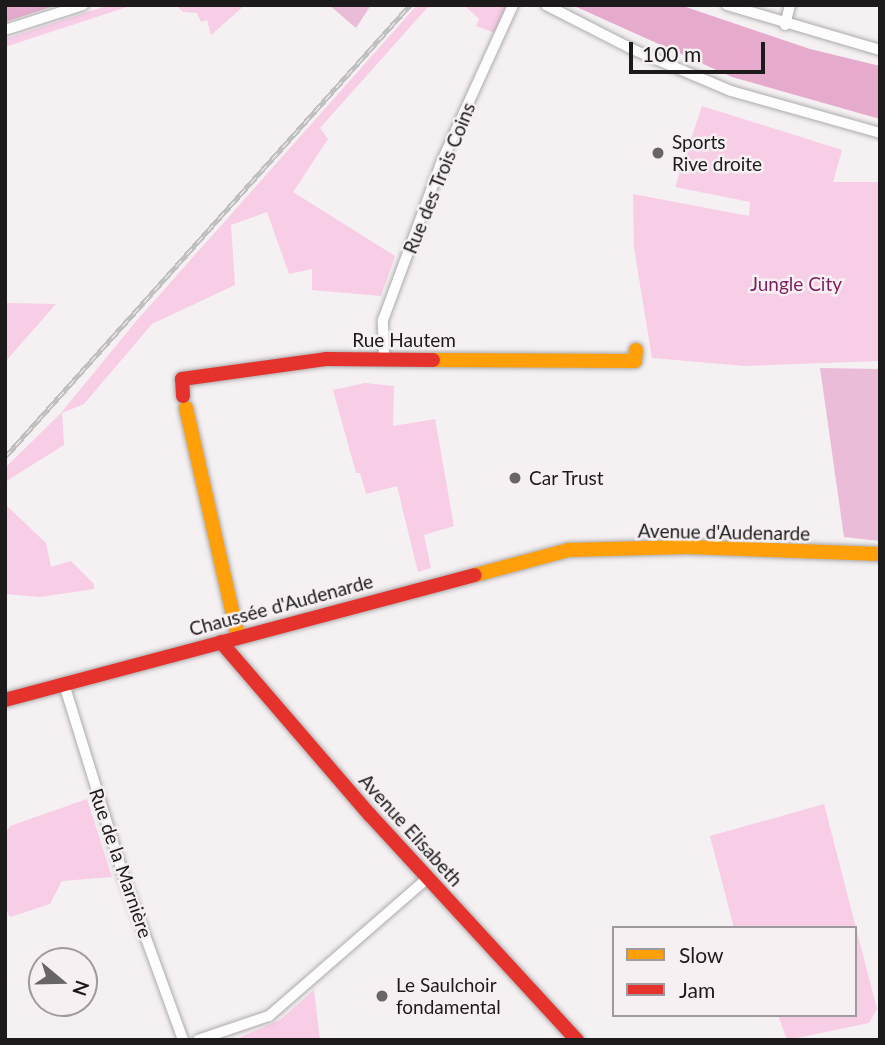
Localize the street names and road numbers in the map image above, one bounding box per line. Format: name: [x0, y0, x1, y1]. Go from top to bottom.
street label: Rue des Trois Coins: [398, 99, 480, 257]
street label: Rue Hautem: [352, 329, 456, 351]
street label: Avenue d'Audenarde: [638, 519, 810, 545]
street label: Chaussée d'Audenarde: [187, 569, 375, 641]
street label: Avenue Elisabeth: [355, 769, 467, 891]
street label: Rue de la Marnière: [85, 785, 157, 941]

